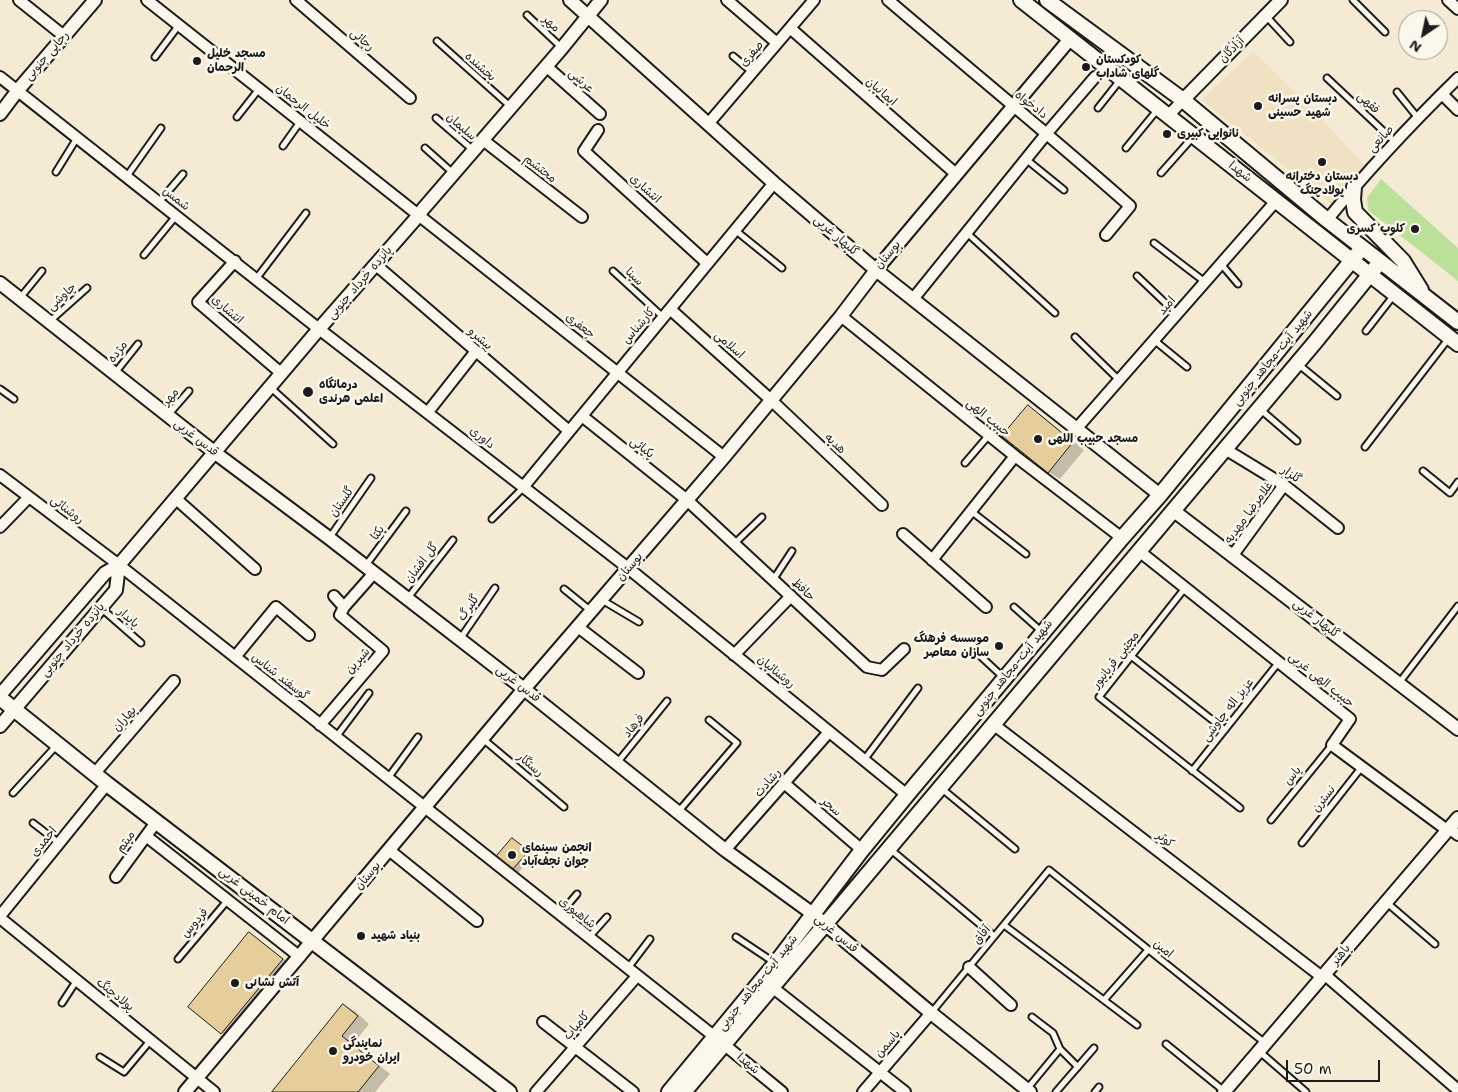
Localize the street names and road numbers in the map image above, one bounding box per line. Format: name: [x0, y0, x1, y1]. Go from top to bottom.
street label: مهر: [539, 12, 563, 36]
street label: رجائی: [347, 26, 377, 54]
street label: رجایی جنوبی: [22, 28, 72, 84]
street label: آزادگان: [1216, 34, 1248, 66]
street label: صفری: [737, 38, 767, 70]
street label: بخشنده: [461, 49, 499, 85]
street label: عرشی: [565, 66, 597, 96]
street label: ایمانیان: [863, 75, 899, 109]
street label: خلیل الرحمان: [273, 81, 333, 133]
street label: دادخواه: [1012, 88, 1050, 122]
street label: فقهی: [1354, 89, 1382, 117]
street label: سلیمان: [443, 110, 479, 144]
street label: صانعی: [1365, 122, 1397, 156]
street label: محتشم: [521, 152, 559, 186]
street label: شهدا: [1226, 159, 1254, 185]
street label: انتشاری: [626, 171, 664, 207]
street label: شمس: [160, 184, 192, 214]
street label: گلبهار غربی: [811, 213, 861, 259]
street label: بوستان: [872, 238, 904, 272]
street label: پانزده خرداد جنوبی: [324, 244, 396, 322]
street label: سینا: [622, 265, 646, 289]
street label: چاوشی: [44, 280, 80, 314]
street label: انتشاری: [208, 292, 246, 328]
street label: امید: [1155, 294, 1179, 318]
street label: کارشناس: [620, 305, 658, 347]
street label: شهید آیت-مجاهد جنوبی: [1230, 307, 1316, 409]
street label: جعفری: [562, 310, 598, 342]
street label: پیشرو: [465, 325, 495, 353]
street label: اسلامی: [711, 328, 747, 362]
street label: مژده: [105, 338, 131, 366]
street label: مهر: [160, 385, 182, 409]
street label: حبیب الهی: [963, 396, 1013, 440]
street label: قدس غربی: [171, 416, 221, 460]
street label: داوری: [467, 424, 497, 452]
street label: هدیه: [821, 431, 849, 457]
street label: یکپائی: [627, 434, 657, 462]
street label: گلزار: [1278, 463, 1304, 487]
street label: غلامرضا مهدیه: [1222, 479, 1276, 547]
street label: گلستان: [326, 484, 358, 520]
street label: روشنائی: [47, 493, 87, 527]
street label: یکتا: [368, 523, 388, 543]
street label: گل افشان: [402, 540, 442, 586]
street label: بوستان: [614, 550, 646, 584]
street label: حافظ: [788, 576, 818, 604]
street label: گلبرگ: [455, 592, 483, 624]
street label: گلبهار غربی: [1290, 596, 1342, 642]
street label: پانزده خرداد جنوبی: [38, 600, 108, 680]
street label: پایدار: [114, 605, 142, 631]
street label: شهید آیت-مجاهد جنوبی: [970, 617, 1056, 719]
street label: مجتبی قربانپور: [1089, 629, 1143, 691]
street label: شیرین: [343, 645, 373, 677]
street label: حبیب الهی غربی: [1285, 649, 1357, 711]
street label: گوسفند شناس: [248, 650, 312, 704]
street label: روشنائیان: [754, 652, 798, 692]
street label: قدس غربی: [493, 662, 543, 706]
street label: عزیز اله چاوشی: [1199, 676, 1257, 744]
street label: بهاران: [110, 703, 140, 735]
street label: فرهاد: [620, 711, 648, 741]
street label: رستگار: [514, 750, 546, 780]
street label: یاس: [1281, 764, 1305, 788]
street label: رشادت: [752, 766, 784, 800]
street label: نسترن: [1309, 783, 1339, 815]
street label: سحر: [818, 794, 844, 820]
street label: احمدی: [28, 824, 60, 860]
street label: میثم: [113, 828, 139, 856]
street label: کوثر: [1153, 829, 1177, 851]
street label: بوستان: [352, 859, 384, 893]
street label: امام خمینی غربی: [216, 864, 292, 928]
street label: شاهپوری: [556, 894, 598, 932]
street label: فردوس: [178, 905, 212, 941]
street label: قدس غربی: [811, 912, 861, 956]
street label: آفاق: [970, 923, 994, 947]
street label: شهید آیت-مجاهد جنوبی: [715, 932, 801, 1034]
street label: امین: [1150, 937, 1176, 961]
street label: باهنر: [1328, 942, 1354, 968]
street label: پولادچنگ: [93, 975, 137, 1015]
street label: کامیاب: [561, 1009, 593, 1043]
street label: یاسمن: [872, 1027, 904, 1061]
street label: شهدا: [734, 1050, 762, 1078]

